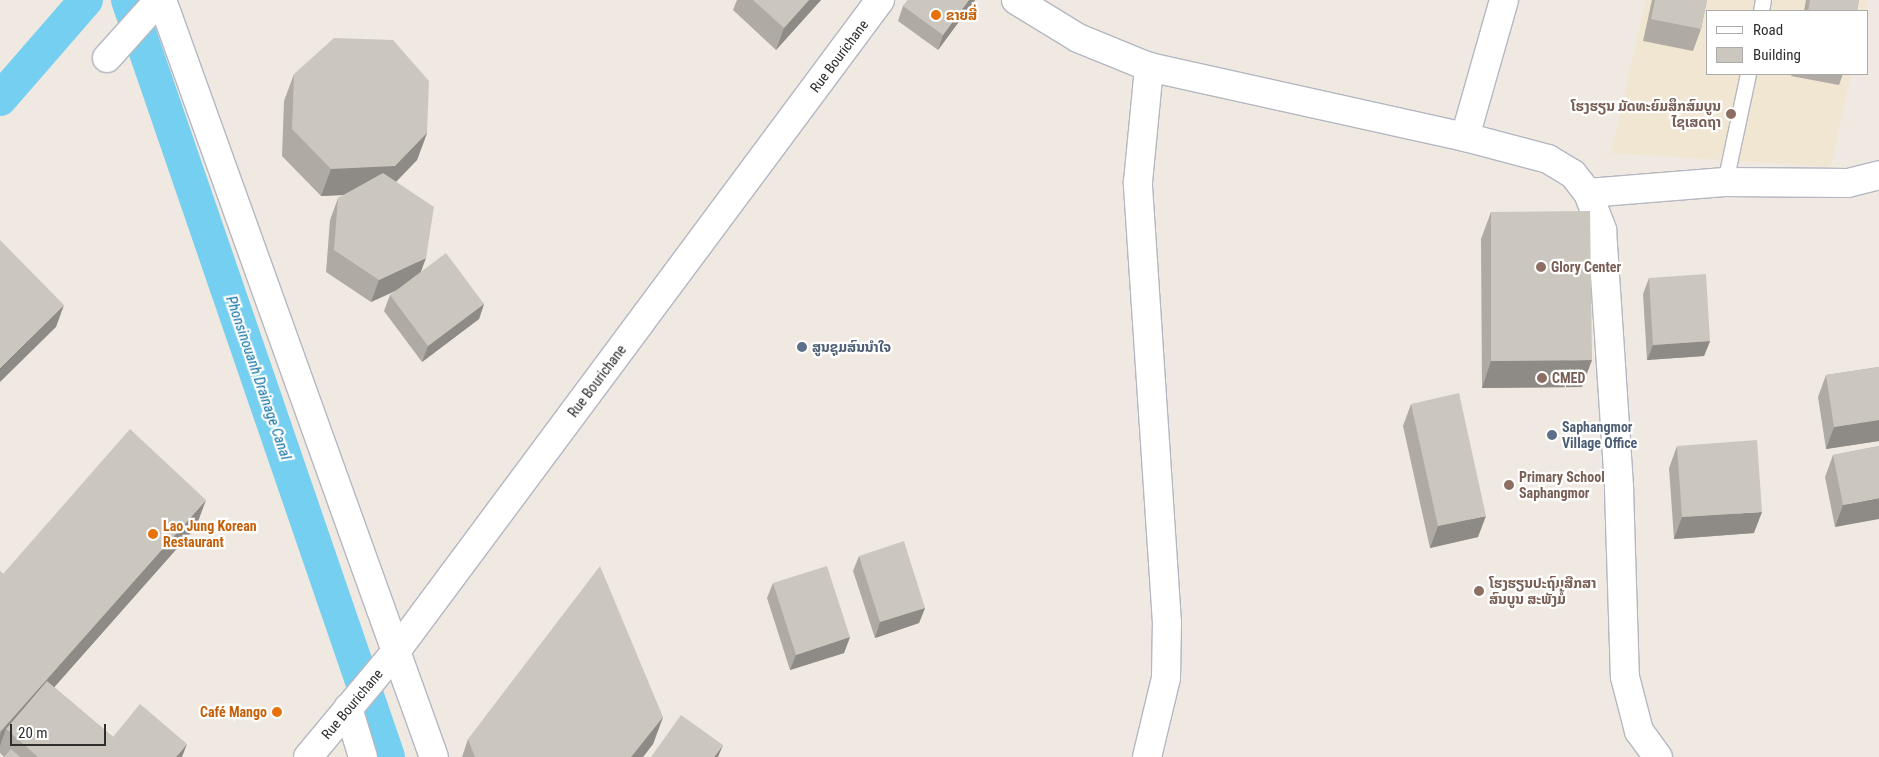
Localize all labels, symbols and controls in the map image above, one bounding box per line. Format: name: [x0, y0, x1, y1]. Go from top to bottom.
place label: ຂາຍສີ່: [946, 7, 977, 23]
marker: ຂາຍສີ່: [930, 9, 942, 21]
legend: [1706, 10, 1869, 75]
street label: Rue Bourichane: [806, 17, 872, 95]
text: Road: [1753, 21, 1783, 39]
text: Building: [1753, 46, 1801, 64]
place label: ໂຮງຮຽນ ມັດທະຍົມສຶກສົມບູນ ໄຊເສດຖາ: [1571, 98, 1721, 130]
marker: ໂຮງຮຽນ ມັດທະຍົມສຶກສົມບູນ ໄຊເສດຖາ: [1725, 108, 1737, 120]
place label: Glory Center: [1551, 259, 1621, 275]
marker: Glory Center: [1535, 261, 1547, 273]
water label: Phonsinouanh Drainage Canal: [221, 294, 295, 462]
place label: ສູນຊຸມສົນນຳໃຈ: [812, 339, 891, 355]
marker: ສູນຊຸມສົນນຳໃຈ: [796, 341, 808, 353]
street label: Rue Bourichane: [564, 342, 630, 420]
place label: CMED: [1552, 370, 1585, 386]
marker: CMED: [1536, 372, 1548, 384]
place label: Saphangmor Village Office: [1562, 419, 1637, 452]
marker: Saphangmor Village Office: [1546, 429, 1558, 441]
place label: Primary School Saphangmor: [1519, 469, 1605, 502]
marker: Primary School Saphangmor: [1503, 479, 1515, 491]
place label: Lao Jung Korean Restaurant: [163, 518, 257, 550]
marker: Lao Jung Korean Restaurant: [147, 528, 159, 540]
place label: ໂຮງຮຽນປະຖົມສືກສາ ສົນບູນ ສະພັງມໍ້: [1489, 575, 1596, 608]
marker: ໂຮງຮຽນປະຖົມສືກສາ ສົນບູນ ສະພັງມໍ້: [1473, 585, 1485, 597]
street label: Rue Bourichane: [318, 666, 386, 742]
place label: Café Mango: [200, 704, 267, 720]
marker: Café Mango: [271, 706, 283, 718]
scale bar: [12, 714, 109, 746]
text: 20 m: [18, 724, 48, 742]

